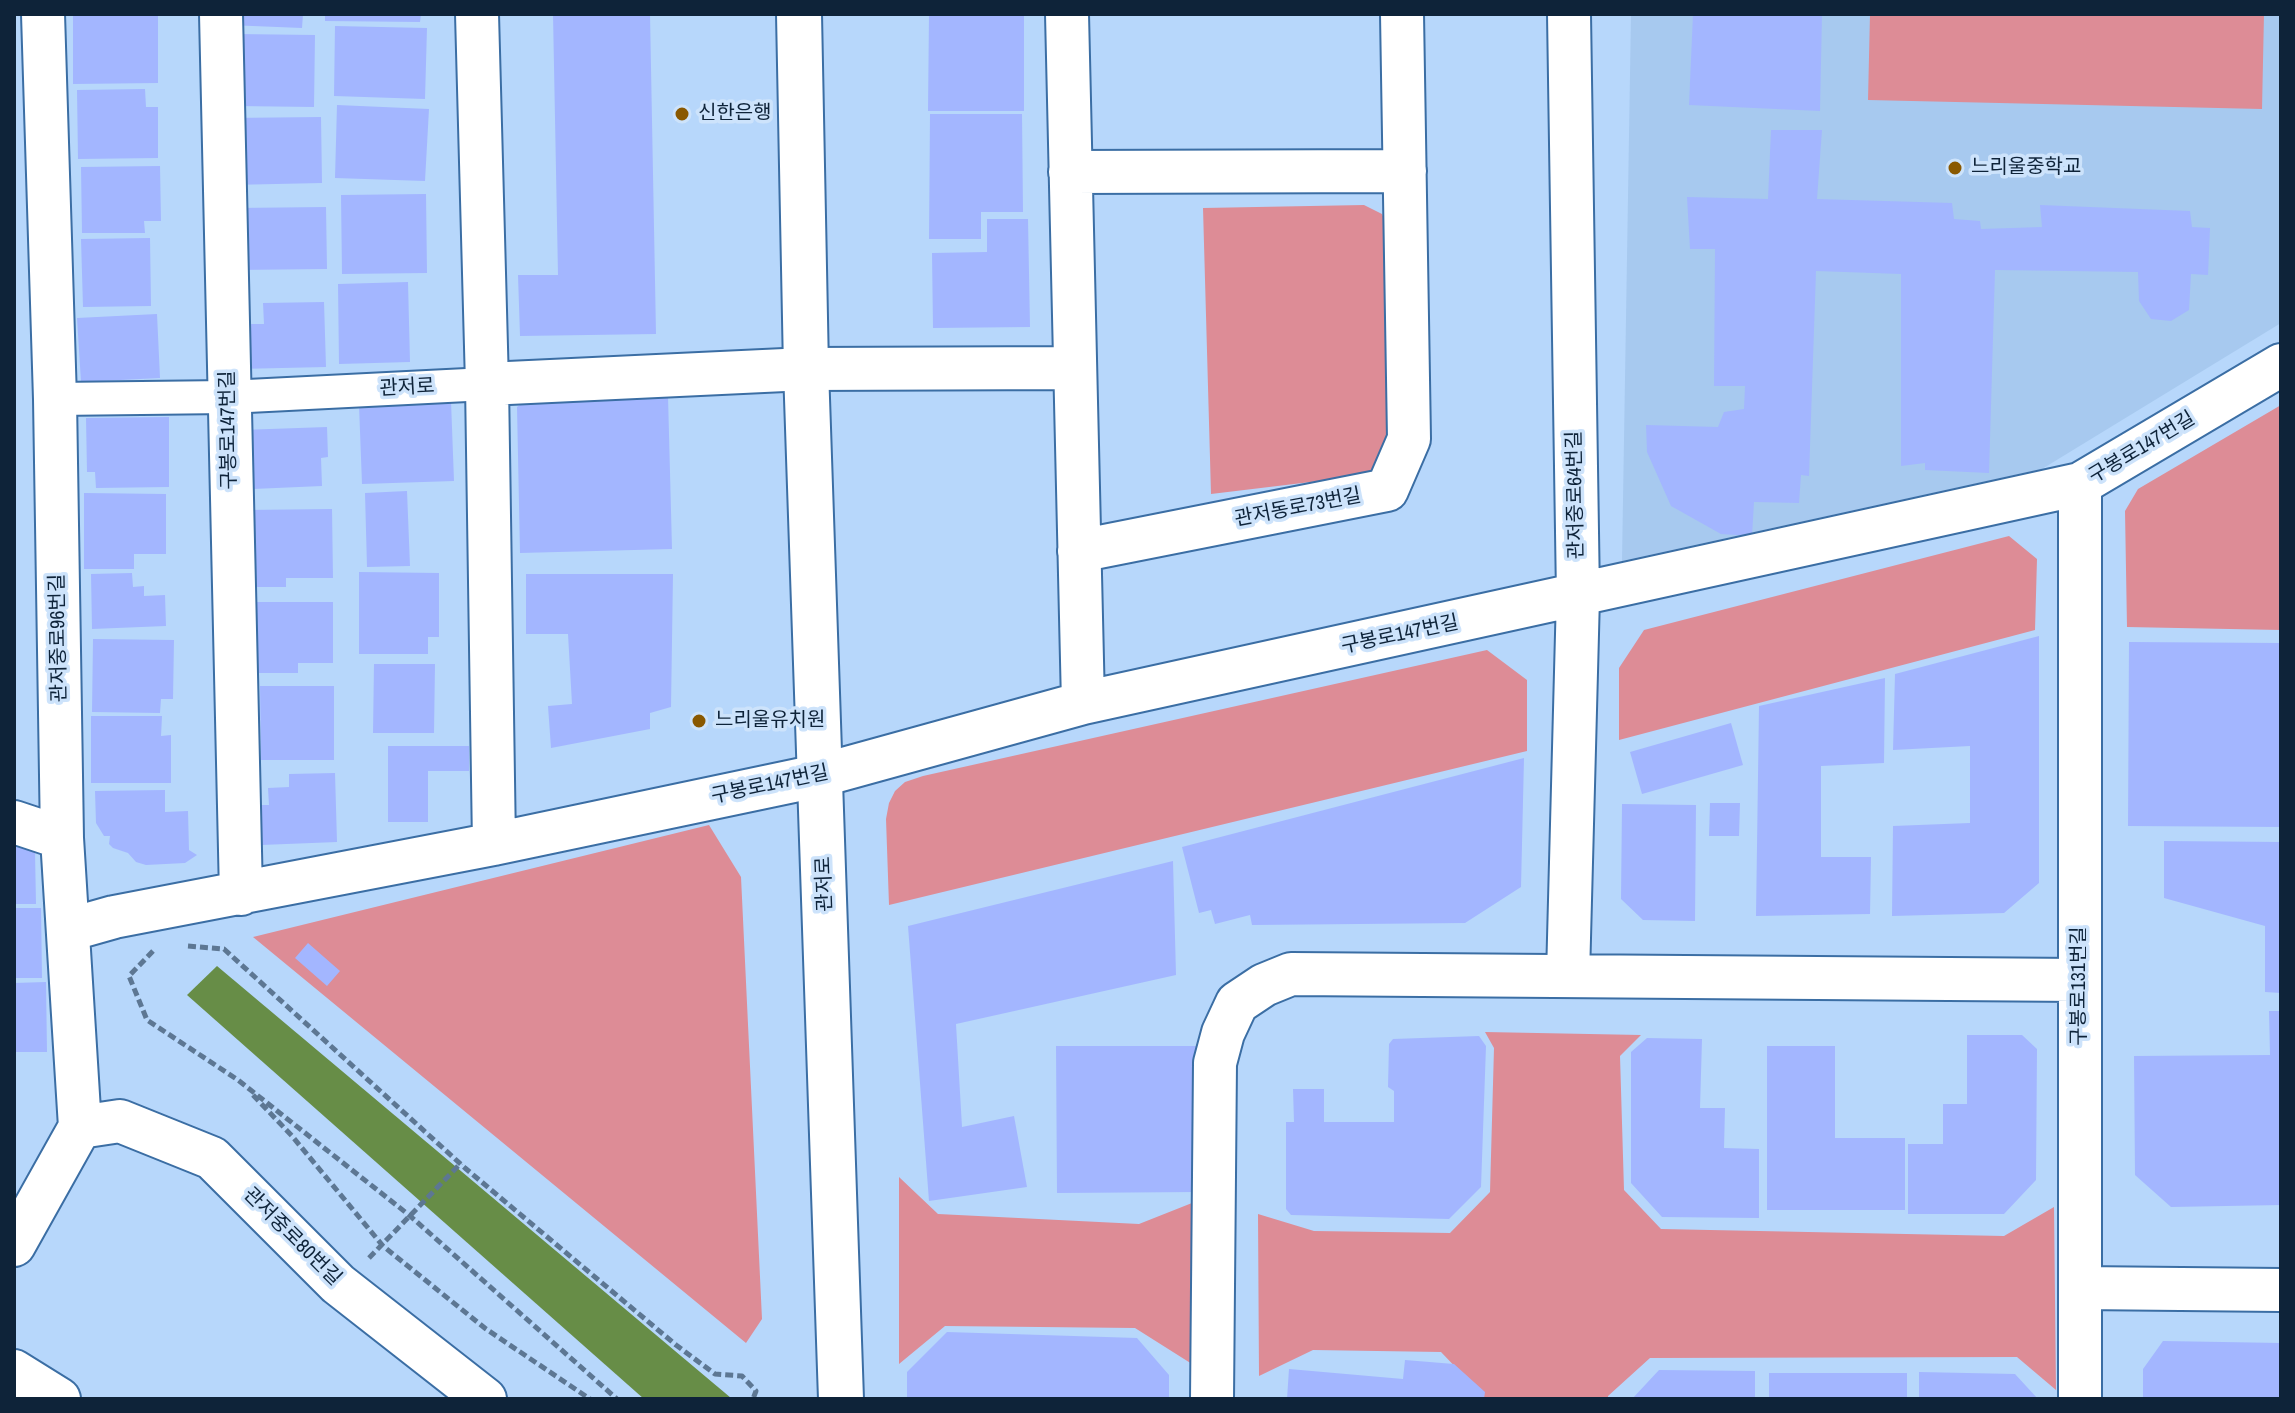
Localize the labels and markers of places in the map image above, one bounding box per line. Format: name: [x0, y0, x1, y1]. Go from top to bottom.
place label: 신한은행: [698, 102, 772, 126]
marker: 신한은행: [673, 105, 691, 123]
place label: 느리울중학교: [1971, 156, 2081, 180]
marker: 느리울중학교: [1946, 159, 1964, 177]
place label: 느리울유치원: [715, 709, 825, 733]
marker: 느리울유치원: [690, 712, 708, 730]

